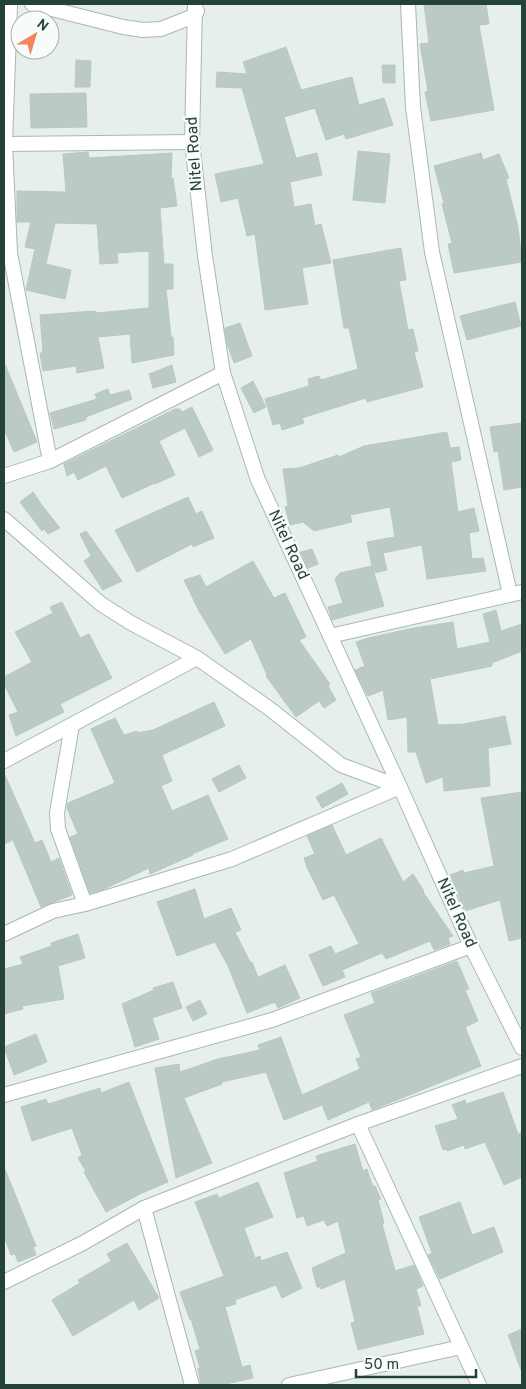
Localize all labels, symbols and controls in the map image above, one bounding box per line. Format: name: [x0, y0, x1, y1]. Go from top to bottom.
north arrow: [10, 10, 60, 60]
text: N: [33, 16, 51, 36]
street label: Nitel Road: [182, 116, 208, 192]
street label: Nitel Road: [263, 507, 313, 583]
street label: Nitel Road: [432, 875, 480, 951]
scale bar: [356, 1346, 476, 1378]
text: 50 m: [364, 1356, 399, 1375]

